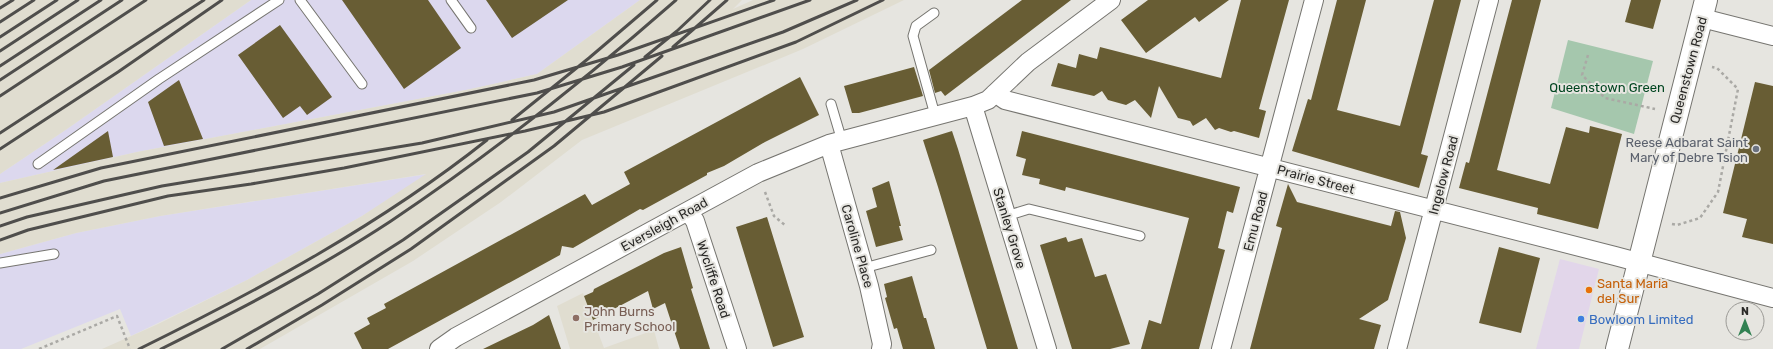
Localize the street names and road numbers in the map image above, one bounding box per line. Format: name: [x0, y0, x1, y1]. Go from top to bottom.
street label: Queenstown Road: [1667, 15, 1710, 125]
street label: Ingelow Road: [1426, 134, 1462, 216]
street label: Prairie Street: [1275, 162, 1356, 197]
street label: Stanley Grove: [990, 186, 1029, 270]
street label: Emu Road: [1240, 190, 1271, 253]
street label: Eversleigh Road: [618, 194, 711, 255]
street label: Caroline Place: [838, 203, 877, 289]
street label: Wycliffe Road: [694, 238, 733, 320]

